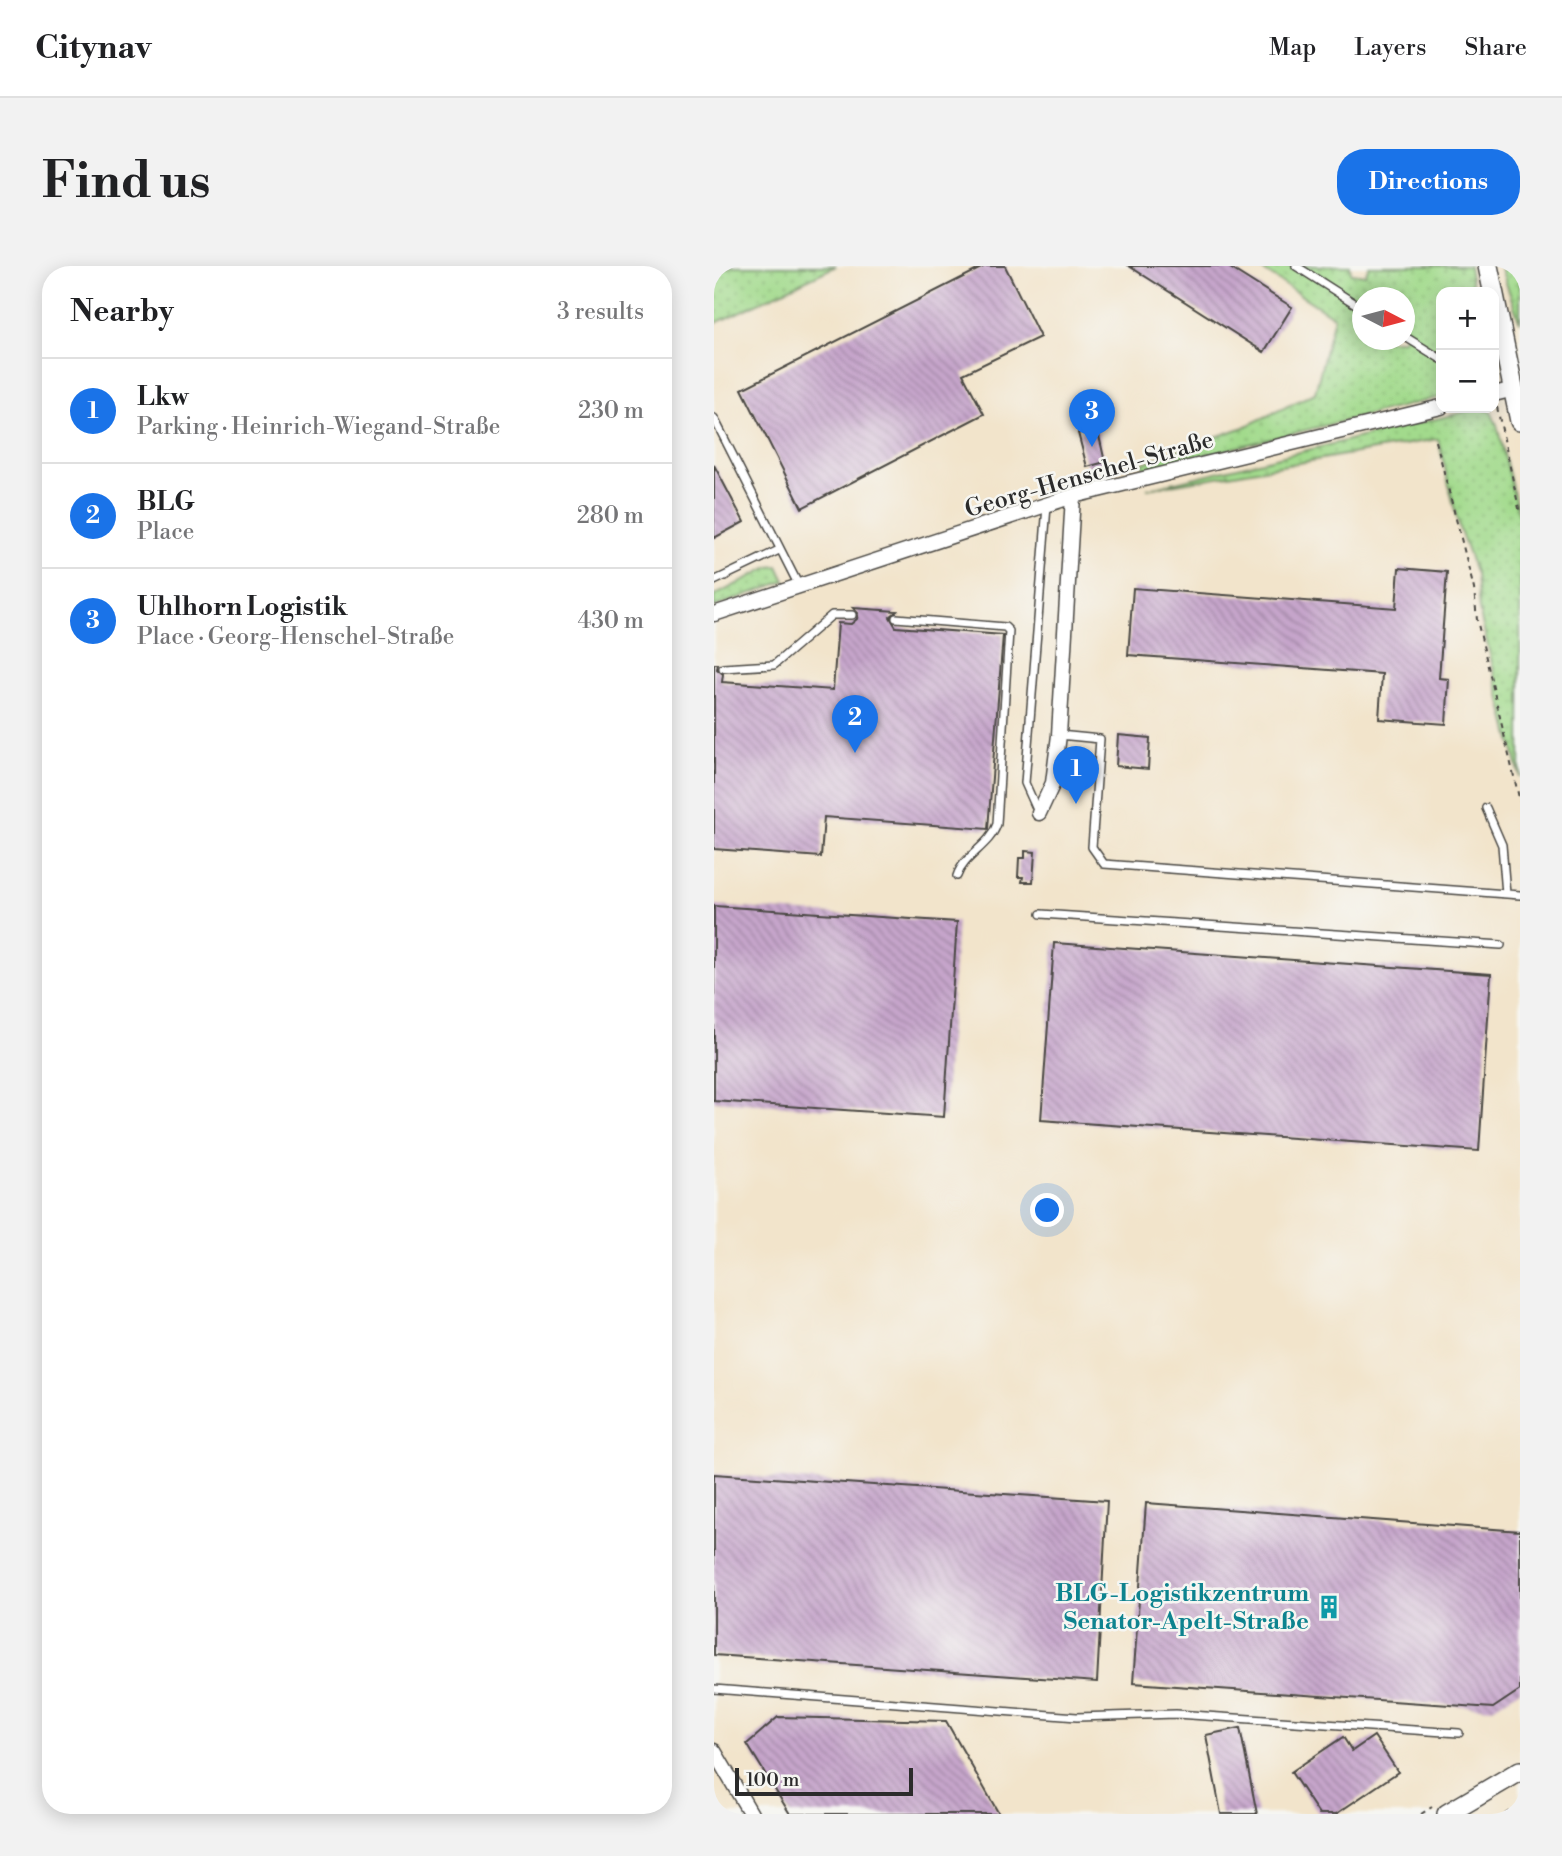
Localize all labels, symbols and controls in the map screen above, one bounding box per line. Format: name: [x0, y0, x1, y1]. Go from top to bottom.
text: Citynav: [35, 28, 152, 69]
text: Map: [1269, 33, 1316, 63]
text: Layers: [1354, 33, 1426, 63]
text: Share: [1464, 33, 1527, 63]
button: Directions: [1337, 149, 1520, 215]
text: Find us: [42, 152, 211, 213]
north arrow: [1352, 287, 1415, 350]
map controls: [1436, 287, 1499, 413]
button: +: [1436, 287, 1499, 350]
text: Nearby: [70, 293, 174, 331]
text: 3 results: [557, 298, 644, 326]
button: −: [1436, 350, 1499, 413]
text: Lkw: [137, 381, 189, 413]
pin: 3: [1069, 389, 1115, 447]
text: 1: [87, 397, 99, 425]
text: 230 m: [578, 397, 644, 425]
text: Parking · Heinrich-Wiegand-Straße: [137, 413, 500, 441]
street label: Georg-Henschel-Straße: [961, 425, 1217, 525]
text: BLG: [137, 486, 195, 518]
text: 2: [86, 502, 100, 530]
text: 280 m: [577, 502, 644, 530]
text: Place: [137, 518, 194, 546]
text: Uhlhorn Logistik: [137, 591, 348, 623]
text: 3: [86, 607, 100, 635]
text: 430 m: [577, 607, 644, 635]
text: Place · Georg-Henschel-Straße: [137, 623, 454, 651]
pin: 2: [832, 695, 878, 753]
pin: 1: [1053, 746, 1099, 804]
your location: [1030, 1193, 1064, 1227]
place label: BLG-Logistikzentrum Senator-Apelt-Straße: [1055, 1579, 1309, 1637]
building icon: BLG-Logistikzentrum Senator-Apelt-Straße: [1315, 1593, 1343, 1621]
scale bar: [735, 1765, 914, 1797]
text: 100 m: [746, 1768, 799, 1792]

